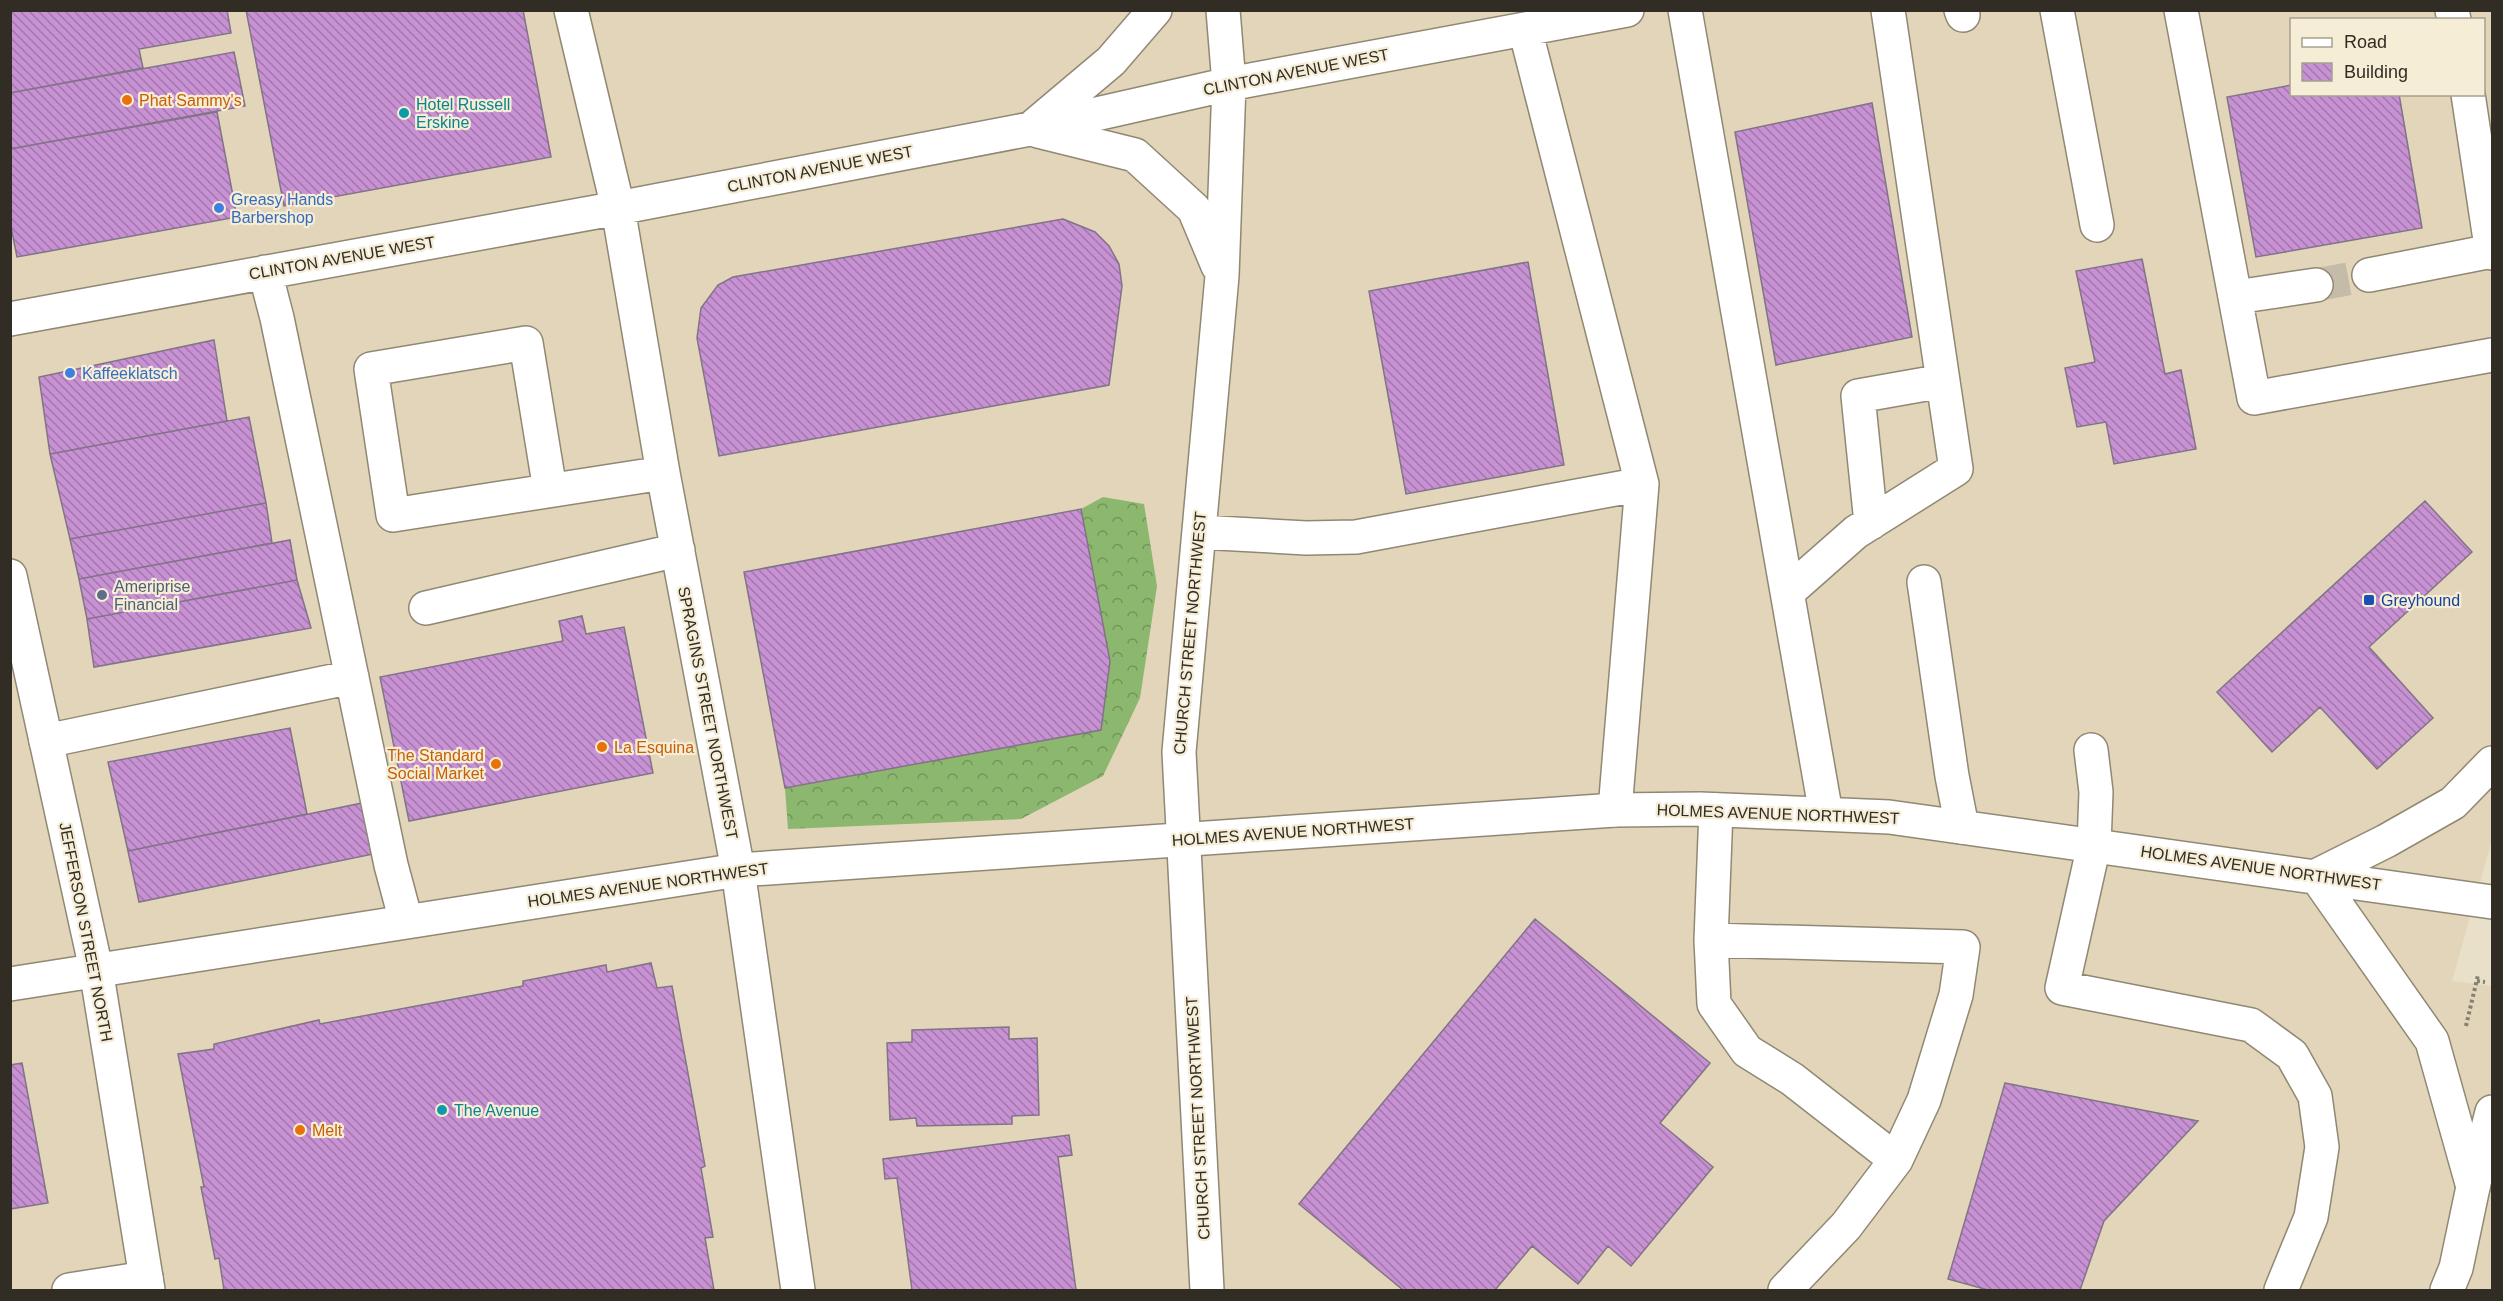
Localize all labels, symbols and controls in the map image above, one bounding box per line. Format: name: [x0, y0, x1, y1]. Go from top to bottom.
legend: [2290, 18, 2485, 96]
text: Road: [2344, 32, 2387, 52]
street label: CLINTON AVENUE WEST: [1202, 46, 1390, 98]
text: Building: [2344, 62, 2408, 82]
place label: Phat Sammy's: [139, 92, 242, 109]
marker: Phat Sammy's: [120, 93, 134, 107]
place label: Hotel Russell Erskine: [416, 96, 510, 131]
marker: Hotel Russell Erskine: [397, 106, 411, 120]
street label: CLINTON AVENUE WEST: [726, 143, 914, 195]
place label: Greasy Hands Barbershop: [231, 191, 333, 226]
marker: Greasy Hands Barbershop: [212, 201, 226, 215]
street label: CLINTON AVENUE WEST: [248, 233, 437, 283]
place label: Kaffeeklatsch: [82, 365, 178, 382]
marker: Kaffeeklatsch: [63, 366, 77, 380]
street label: CHURCH STREET NORTHWEST: [1171, 511, 1209, 755]
place label: Ameriprise Financial: [114, 578, 191, 613]
street label: SPRAGINS STREET NORTHWEST: [675, 585, 741, 841]
marker: Ameriprise Financial: [95, 588, 109, 602]
place label: Greyhound: [2381, 592, 2460, 609]
marker: Greyhound: [2362, 593, 2376, 607]
place label: La Esquina: [614, 739, 694, 756]
marker: La Esquina: [595, 740, 609, 754]
place label: The Standard Social Market: [387, 747, 485, 782]
marker: The Standard Social Market: [489, 757, 503, 771]
street label: HOLMES AVENUE NORTHWEST: [1656, 801, 1900, 827]
street label: HOLMES AVENUE NORTHWEST: [1171, 815, 1415, 849]
street label: JEFFERSON STREET NORTH: [56, 821, 116, 1043]
street label: HOLMES AVENUE NORTHWEST: [2139, 843, 2383, 893]
street label: HOLMES AVENUE NORTHWEST: [526, 860, 770, 910]
street label: CHURCH STREET NORTHWEST: [1183, 996, 1213, 1240]
place label: The Avenue: [454, 1102, 539, 1119]
marker: The Avenue: [435, 1103, 449, 1117]
place label: Melt: [312, 1122, 343, 1139]
marker: Melt: [293, 1123, 307, 1137]

